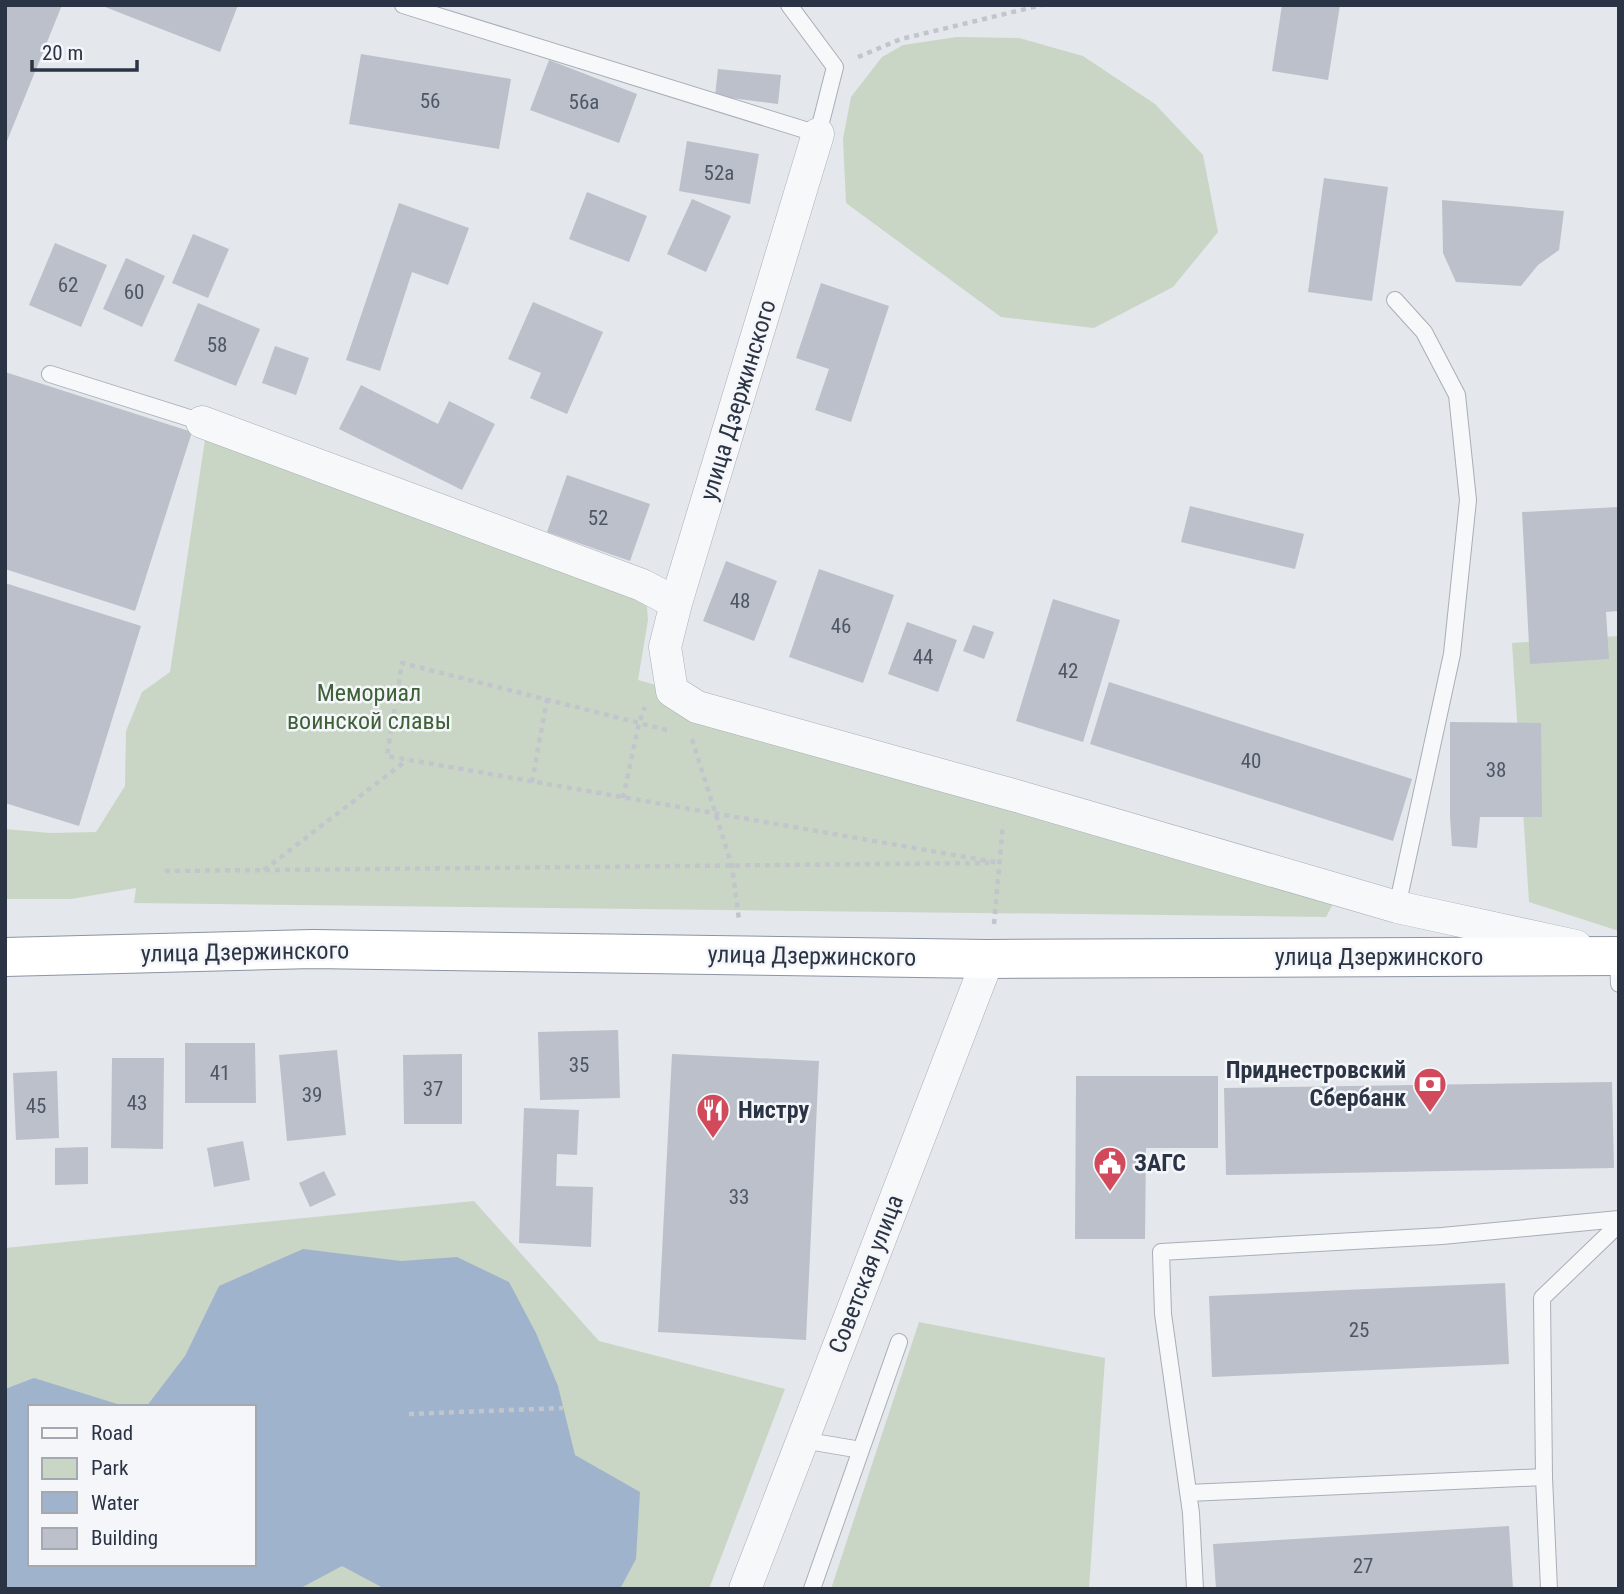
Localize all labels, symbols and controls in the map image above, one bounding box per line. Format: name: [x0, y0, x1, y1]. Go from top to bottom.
scale bar: [32, 28, 136, 72]
text: 20 m: [42, 41, 83, 65]
house number: 56: [420, 89, 440, 113]
house number: 56а: [569, 90, 599, 114]
house number: 52а: [704, 161, 734, 185]
house number: 62: [58, 273, 78, 297]
house number: 60: [124, 280, 144, 304]
street label: улица Дзержинского: [694, 296, 782, 504]
house number: 58: [207, 333, 227, 357]
house number: 52: [588, 506, 608, 530]
house number: 48: [730, 589, 750, 613]
house number: 46: [831, 614, 851, 638]
house number: 44: [913, 645, 933, 669]
house number: 42: [1058, 659, 1078, 683]
park label: Мемориал воинской славы: [287, 679, 451, 735]
house number: 40: [1241, 749, 1261, 773]
house number: 38: [1486, 758, 1506, 782]
street label: улица Дзержинского: [140, 936, 350, 968]
street label: улица Дзержинского: [707, 940, 917, 972]
street label: улица Дзержинского: [1275, 943, 1483, 971]
house number: 35: [569, 1053, 589, 1077]
place label: Приднестровский Сбербанк: [1226, 1056, 1406, 1112]
house number: 41: [210, 1061, 230, 1085]
bank icon: Приднестровский Сбербанк: [1411, 1065, 1449, 1114]
house number: 37: [423, 1077, 443, 1101]
house number: 39: [302, 1083, 322, 1107]
house number: 43: [127, 1091, 147, 1115]
restaurant icon: Нистру: [694, 1091, 732, 1140]
house number: 45: [26, 1094, 46, 1118]
place label: Нистру: [738, 1096, 809, 1124]
public building icon: ЗАГС: [1091, 1144, 1129, 1193]
place label: ЗАГС: [1134, 1149, 1186, 1177]
house number: 33: [729, 1185, 749, 1209]
street label: Советская улица: [823, 1191, 909, 1357]
house number: 25: [1349, 1318, 1369, 1342]
legend: [28, 1405, 256, 1566]
text: Road: [91, 1421, 133, 1445]
text: Park: [91, 1456, 129, 1480]
text: Water: [91, 1491, 139, 1515]
text: Building: [91, 1526, 158, 1550]
house number: 27: [1353, 1554, 1373, 1578]

